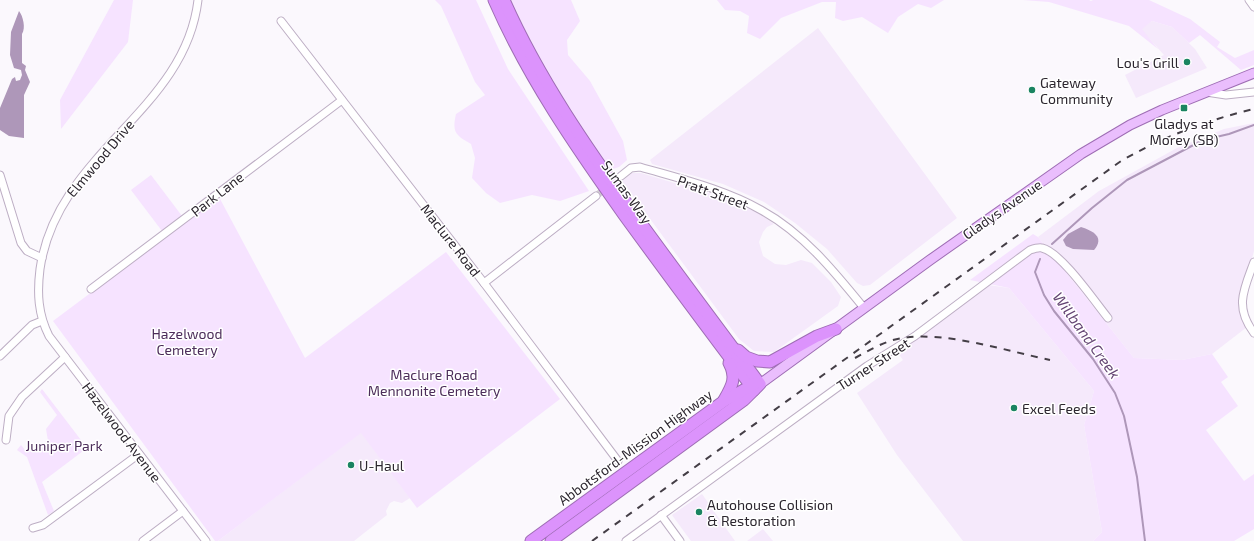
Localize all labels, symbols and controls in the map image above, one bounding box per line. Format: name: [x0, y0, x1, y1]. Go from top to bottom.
place label: Lou's Grill: [1117, 54, 1180, 71]
marker: Lou's Grill: [1182, 57, 1192, 67]
place label: Gateway Community: [1040, 74, 1113, 107]
marker: Gateway Community: [1027, 85, 1037, 95]
marker: Gladys at Morey (SB): [1179, 103, 1189, 113]
place label: Gladys at Morey (SB): [1150, 115, 1218, 148]
street label: Elmwood Drive: [63, 116, 137, 200]
street label: Sumas Way: [598, 157, 656, 227]
street label: Park Lane: [187, 168, 247, 220]
street label: Pratt Street: [675, 171, 751, 213]
street label: Gladys Avenue: [959, 175, 1045, 243]
street label: Maclure Road: [417, 200, 485, 280]
water label: Willband Creek: [1050, 288, 1125, 382]
park label: Hazelwood Cemetery: [151, 325, 223, 358]
street label: Turner Street: [833, 334, 913, 394]
park label: Maclure Road Mennonite Cemetery: [368, 366, 501, 399]
street label: Hazelwood Avenue: [79, 379, 165, 485]
street label: Abbotsford-Mission Highway: [555, 385, 716, 509]
place label: Excel Feeds: [1022, 400, 1096, 417]
marker: Excel Feeds: [1009, 403, 1019, 413]
park label: Juniper Park: [25, 437, 103, 454]
place label: U-Haul: [359, 457, 405, 474]
marker: U-Haul: [346, 460, 356, 470]
place label: Autohouse Collision & Restoration: [707, 496, 833, 529]
marker: Autohouse Collision & Restoration: [694, 507, 704, 517]

